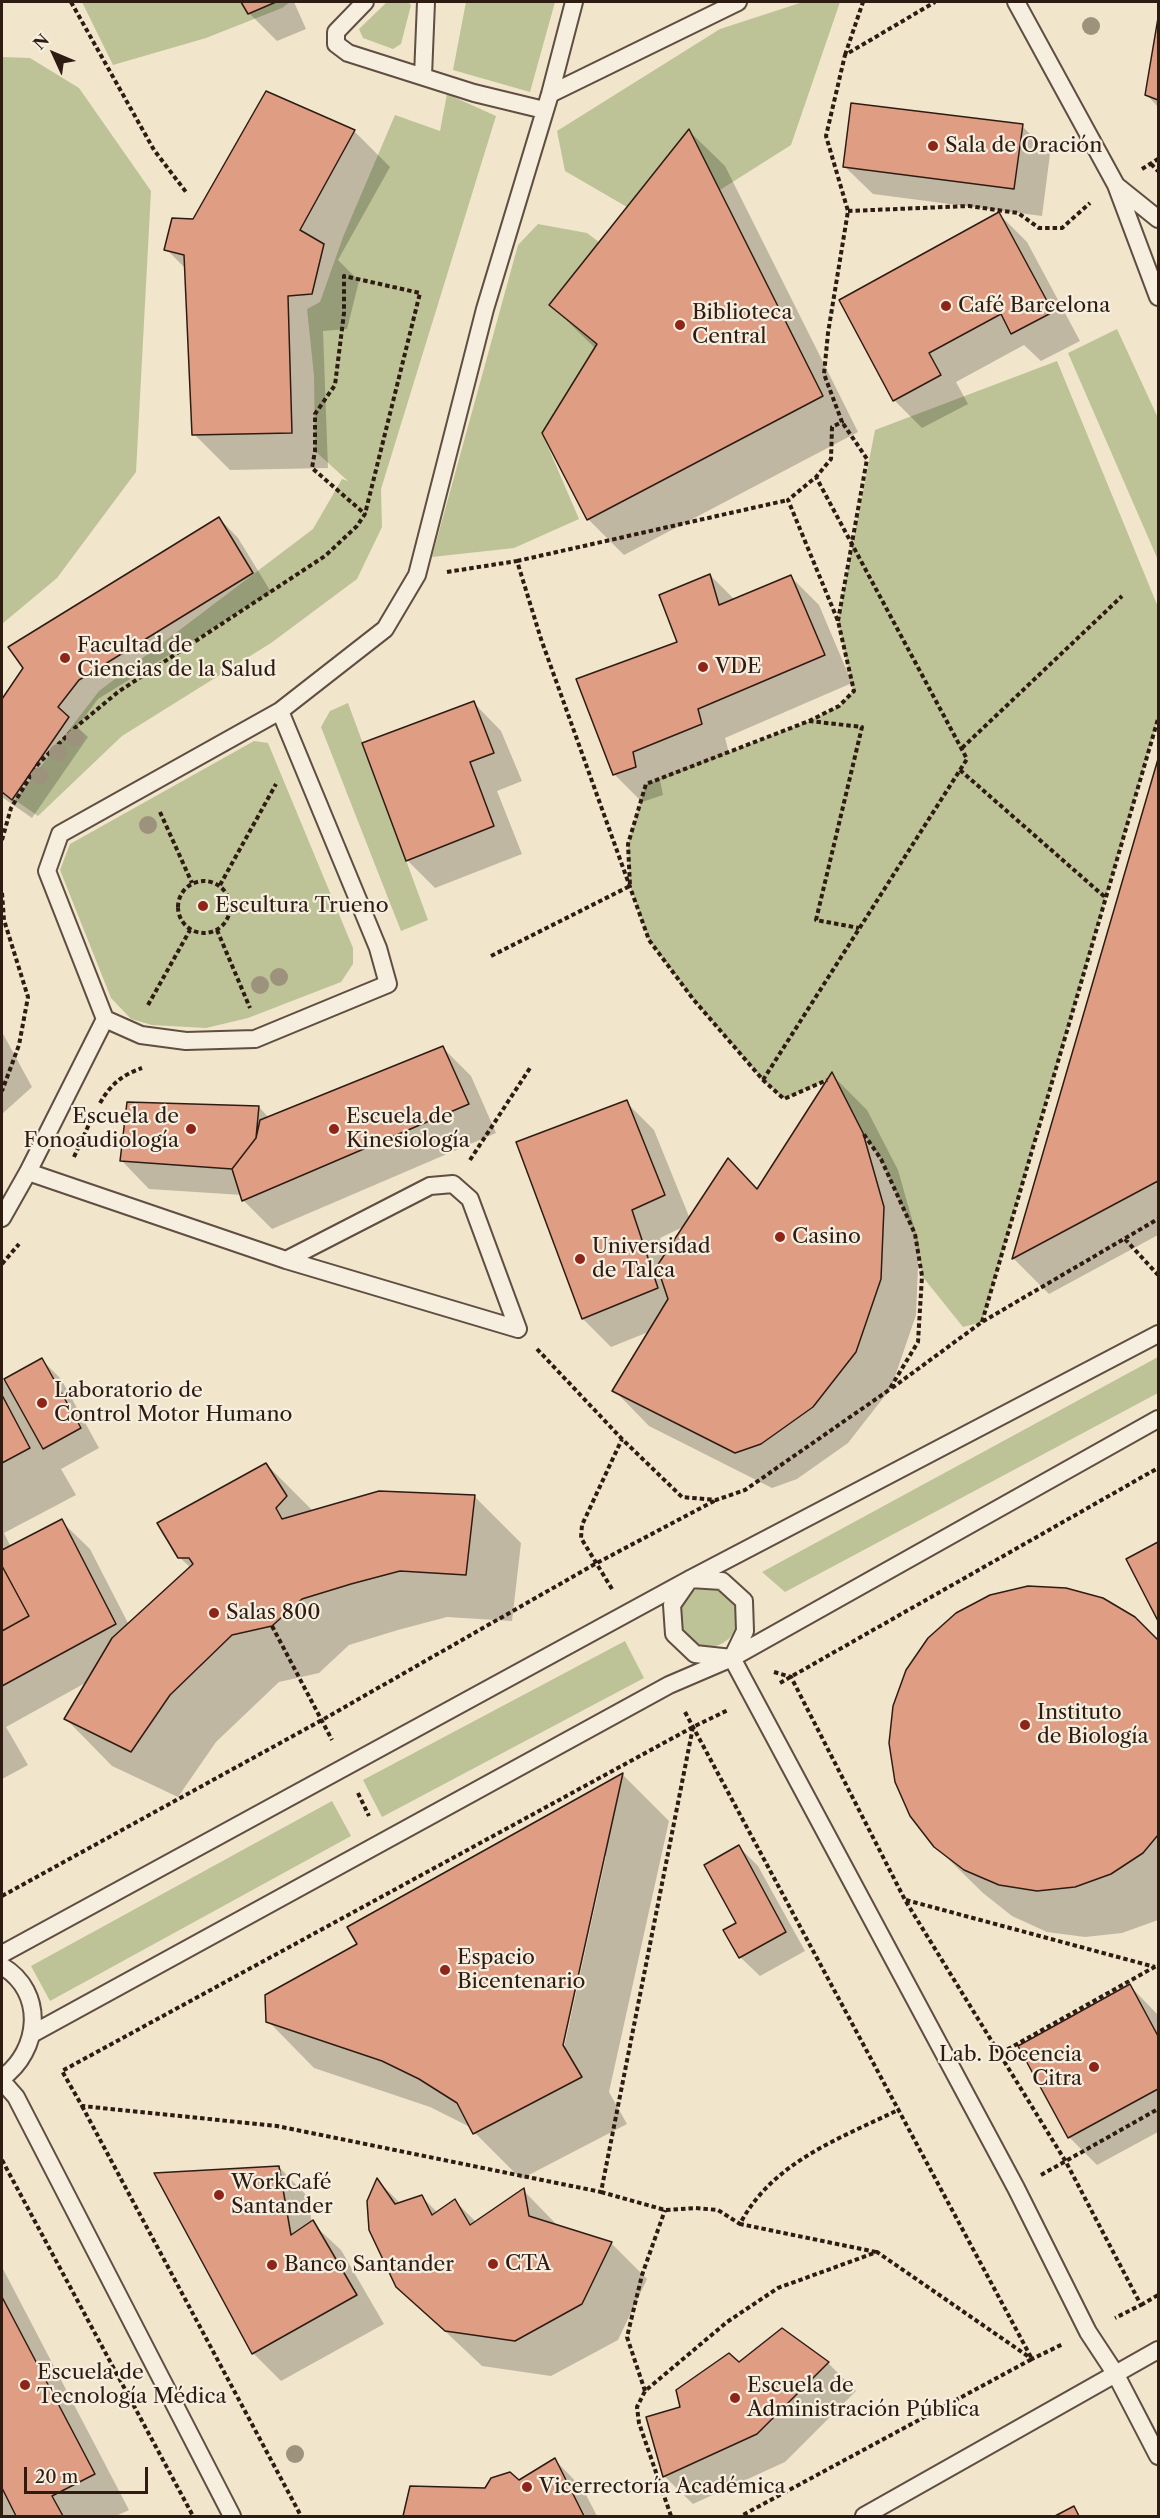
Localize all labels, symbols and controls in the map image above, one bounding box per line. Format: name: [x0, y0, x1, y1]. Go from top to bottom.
north arrow: [24, 24, 84, 84]
text: N: [29, 30, 53, 53]
place label: Sala de Oración: [945, 133, 1102, 159]
marker: Sala de Oración: [926, 139, 940, 153]
place label: Café Barcelona: [958, 293, 1110, 319]
marker: Café Barcelona: [939, 299, 953, 313]
place label: Biblioteca Central: [692, 300, 792, 350]
marker: Biblioteca Central: [673, 318, 687, 332]
place label: Facultad de Ciencias de la Salud: [77, 633, 276, 683]
marker: Facultad de Ciencias de la Salud: [58, 651, 72, 665]
place label: VDE: [715, 654, 761, 680]
marker: VDE: [696, 660, 710, 674]
place label: Escultura Trueno: [215, 893, 389, 919]
marker: Escultura Trueno: [196, 899, 210, 913]
place label: Escuela de Fonoaudiología: [24, 1104, 179, 1154]
place label: Escuela de Kinesiología: [346, 1104, 470, 1154]
marker: Escuela de Fonoaudiología: [184, 1122, 198, 1136]
marker: Escuela de Kinesiología: [327, 1122, 341, 1136]
place label: Casino: [792, 1224, 861, 1250]
marker: Casino: [773, 1230, 787, 1244]
place label: Universidad de Talca: [592, 1234, 711, 1284]
marker: Universidad de Talca: [573, 1252, 587, 1266]
place label: Laboratorio de Control Motor Humano: [54, 1378, 292, 1428]
marker: Laboratorio de Control Motor Humano: [35, 1396, 49, 1410]
place label: Salas 800: [226, 1600, 321, 1626]
marker: Salas 800: [207, 1606, 221, 1620]
place label: Instituto de Biología: [1037, 1700, 1149, 1750]
marker: Instituto de Biología: [1018, 1718, 1032, 1732]
place label: Espacio Bicentenario: [457, 1945, 585, 1995]
marker: Espacio Bicentenario: [438, 1963, 452, 1977]
place label: Lab. Docencia Citra: [939, 2042, 1082, 2092]
marker: Lab. Docencia Citra: [1087, 2060, 1101, 2074]
place label: WorkCafé Santander: [231, 2170, 333, 2220]
marker: WorkCafé Santander: [212, 2188, 226, 2202]
place label: CTA: [505, 2251, 551, 2277]
place label: Banco Santander: [284, 2252, 454, 2278]
marker: CTA: [486, 2257, 500, 2271]
marker: Banco Santander: [265, 2258, 279, 2272]
place label: Escuela de Tecnología Médica: [37, 2360, 227, 2410]
place label: Escuela de Administración Pública: [747, 2373, 980, 2423]
marker: Escuela de Tecnología Médica: [18, 2378, 32, 2392]
marker: Escuela de Administración Pública: [728, 2391, 742, 2405]
scale bar: [27, 2455, 152, 2493]
text: 20 m: [35, 2466, 78, 2488]
place label: Vicerrectoría Académica: [539, 2474, 786, 2500]
marker: Vicerrectoría Académica: [520, 2480, 534, 2494]

